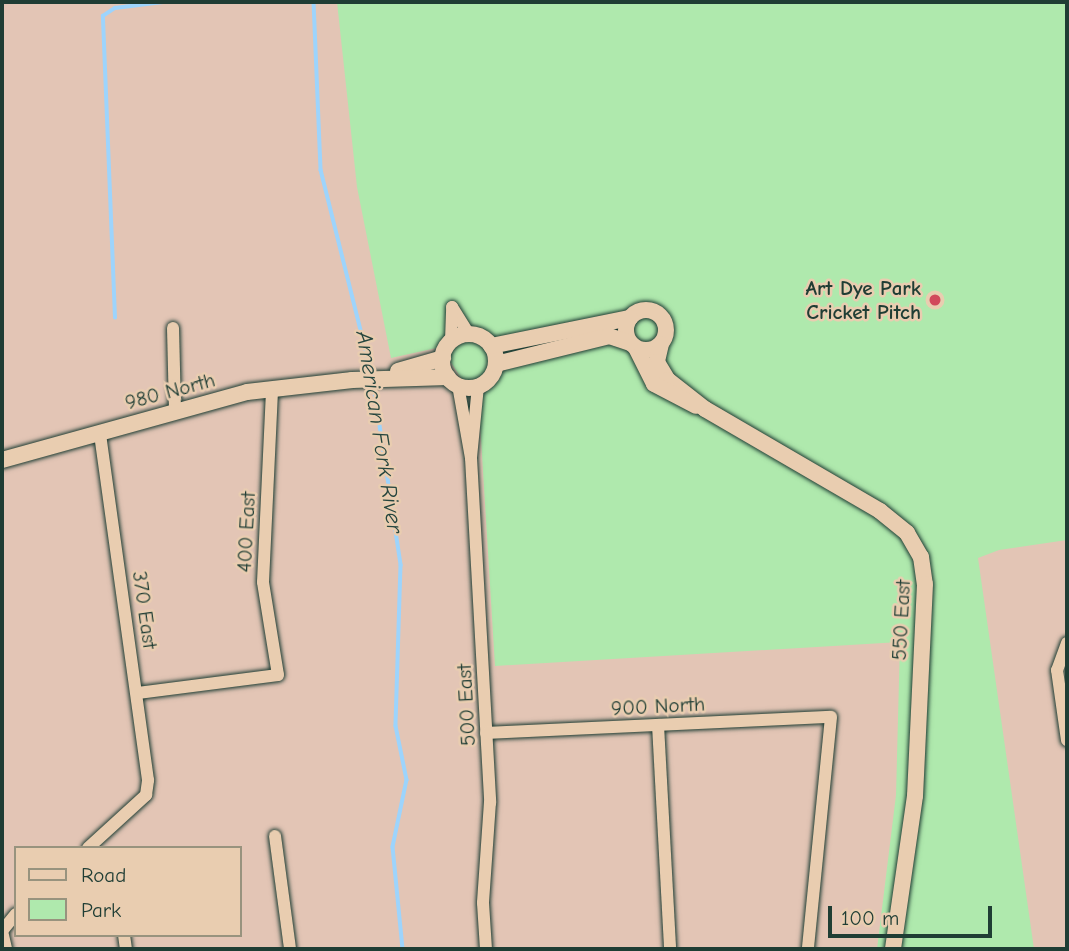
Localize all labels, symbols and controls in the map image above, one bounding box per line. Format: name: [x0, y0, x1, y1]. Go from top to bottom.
place label: Art Dye Park Cricket Pitch: [805, 275, 921, 325]
marker: Art Dye Park Cricket Pitch: [927, 292, 943, 308]
water label: American Fork River: [349, 329, 409, 535]
street label: 980 North: [122, 367, 218, 415]
street label: 400 East: [231, 491, 261, 573]
street label: 370 East: [127, 569, 163, 651]
street label: 550 East: [886, 579, 916, 661]
street label: 500 East: [451, 663, 481, 747]
street label: 900 North: [610, 691, 706, 721]
legend: [14, 846, 242, 937]
text: Road: [81, 863, 126, 887]
scale bar: [831, 892, 996, 936]
text: Park: [81, 898, 121, 922]
text: 100 m: [841, 906, 899, 930]

